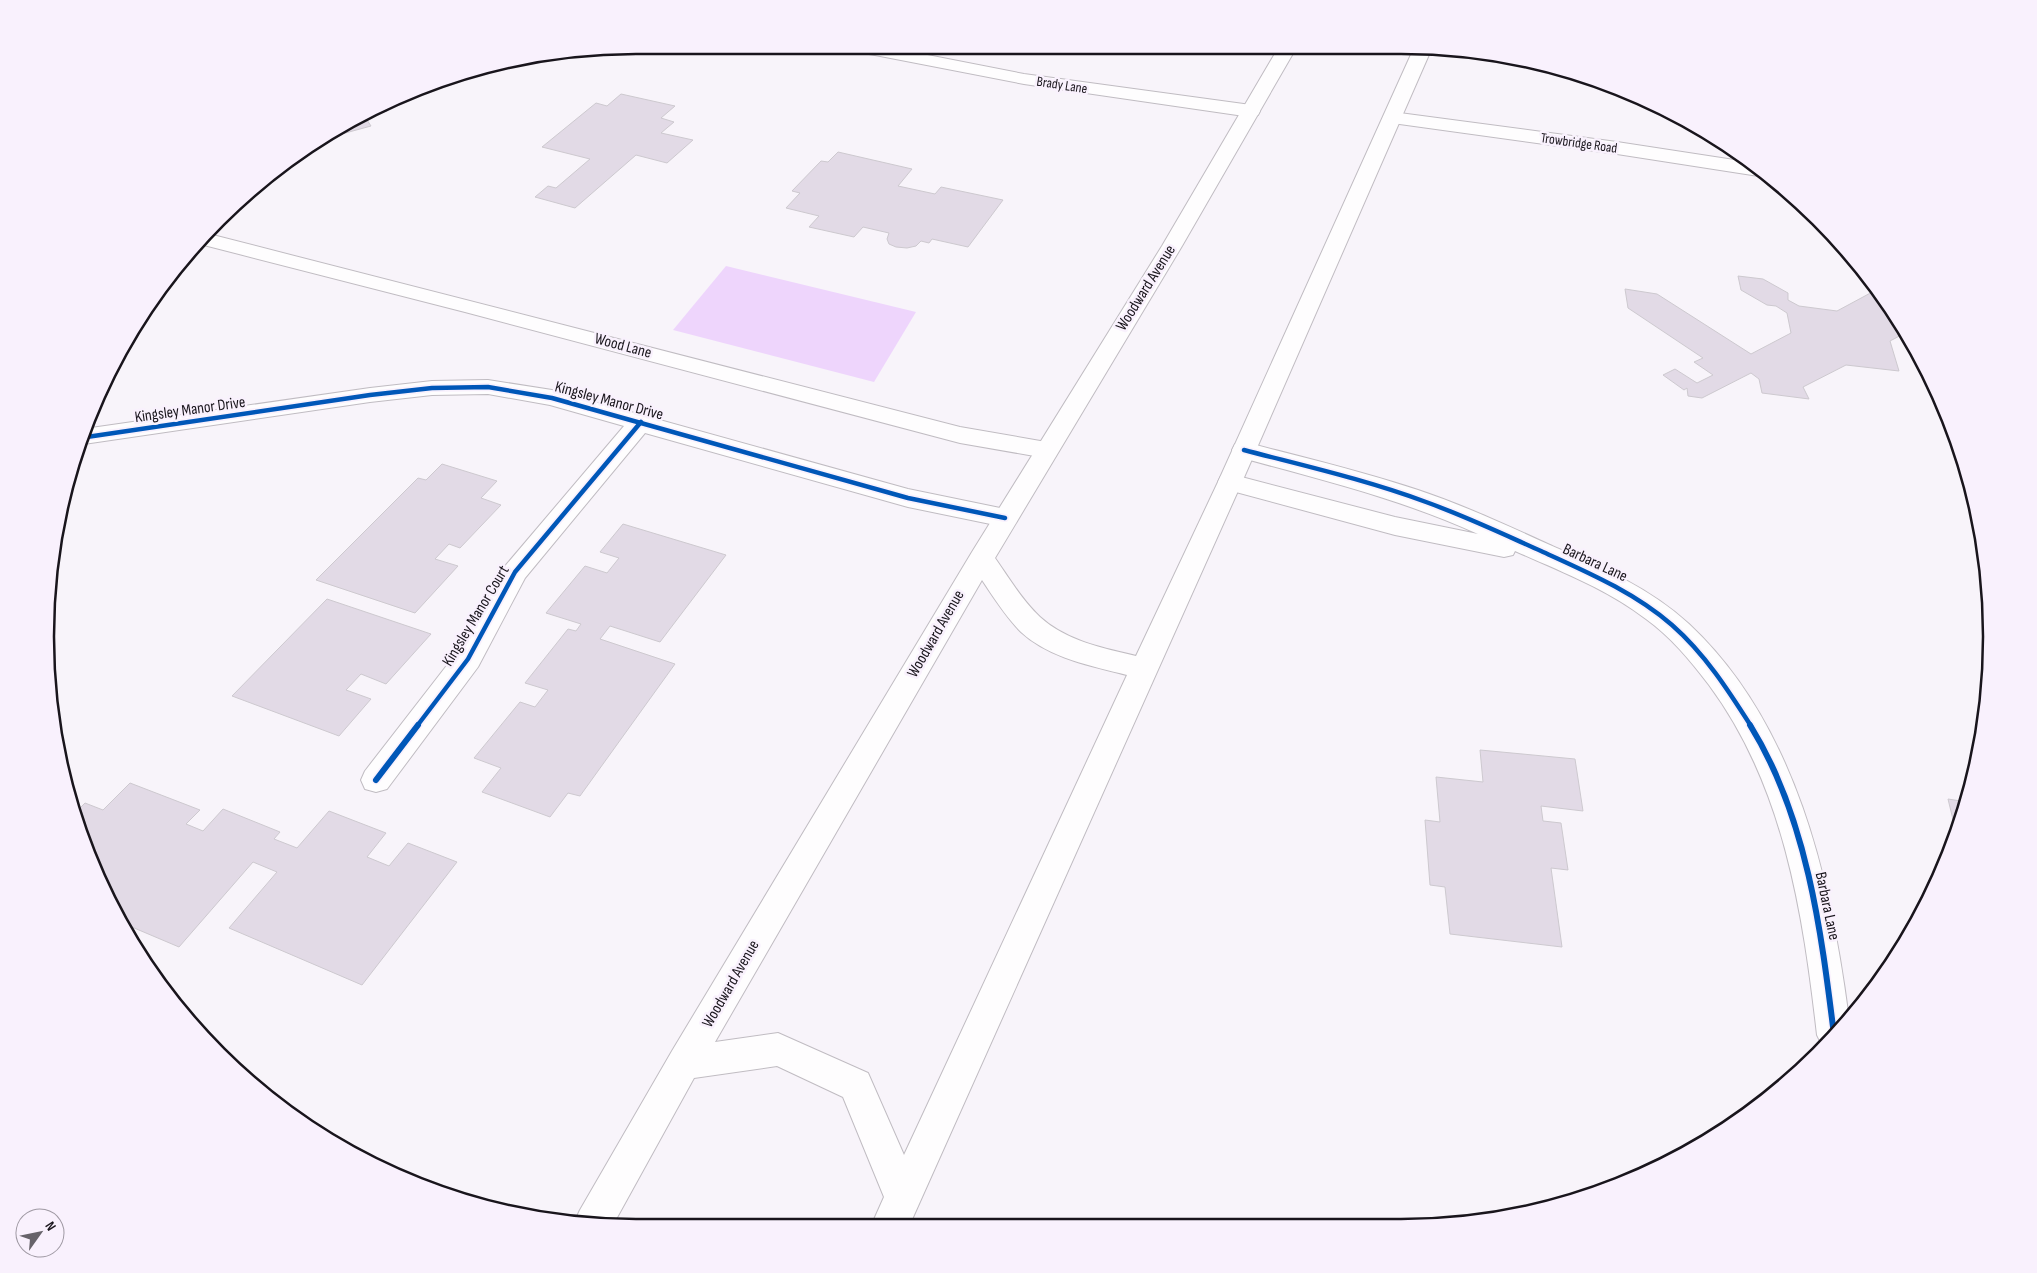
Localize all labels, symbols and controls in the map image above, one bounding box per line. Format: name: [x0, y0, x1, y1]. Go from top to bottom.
street label: Brady Lane: [1035, 73, 1089, 97]
street label: Trowbridge Road: [1540, 129, 1618, 157]
street label: Woodward Avenue: [1112, 242, 1180, 334]
street label: Wood Lane: [593, 329, 653, 363]
street label: Kingsley Manor Drive: [553, 377, 665, 425]
street label: Kingsley Manor Drive: [133, 393, 247, 427]
street label: Barbara Lane: [1560, 540, 1630, 586]
street label: Kingsley Manor Court: [438, 562, 514, 670]
street label: Woodward Avenue: [903, 587, 969, 681]
street label: Barbara Lane: [1811, 870, 1843, 942]
street label: Woodward Avenue: [698, 937, 764, 1031]
north arrow: [15, 1208, 65, 1258]
text: N: [41, 1218, 60, 1234]

